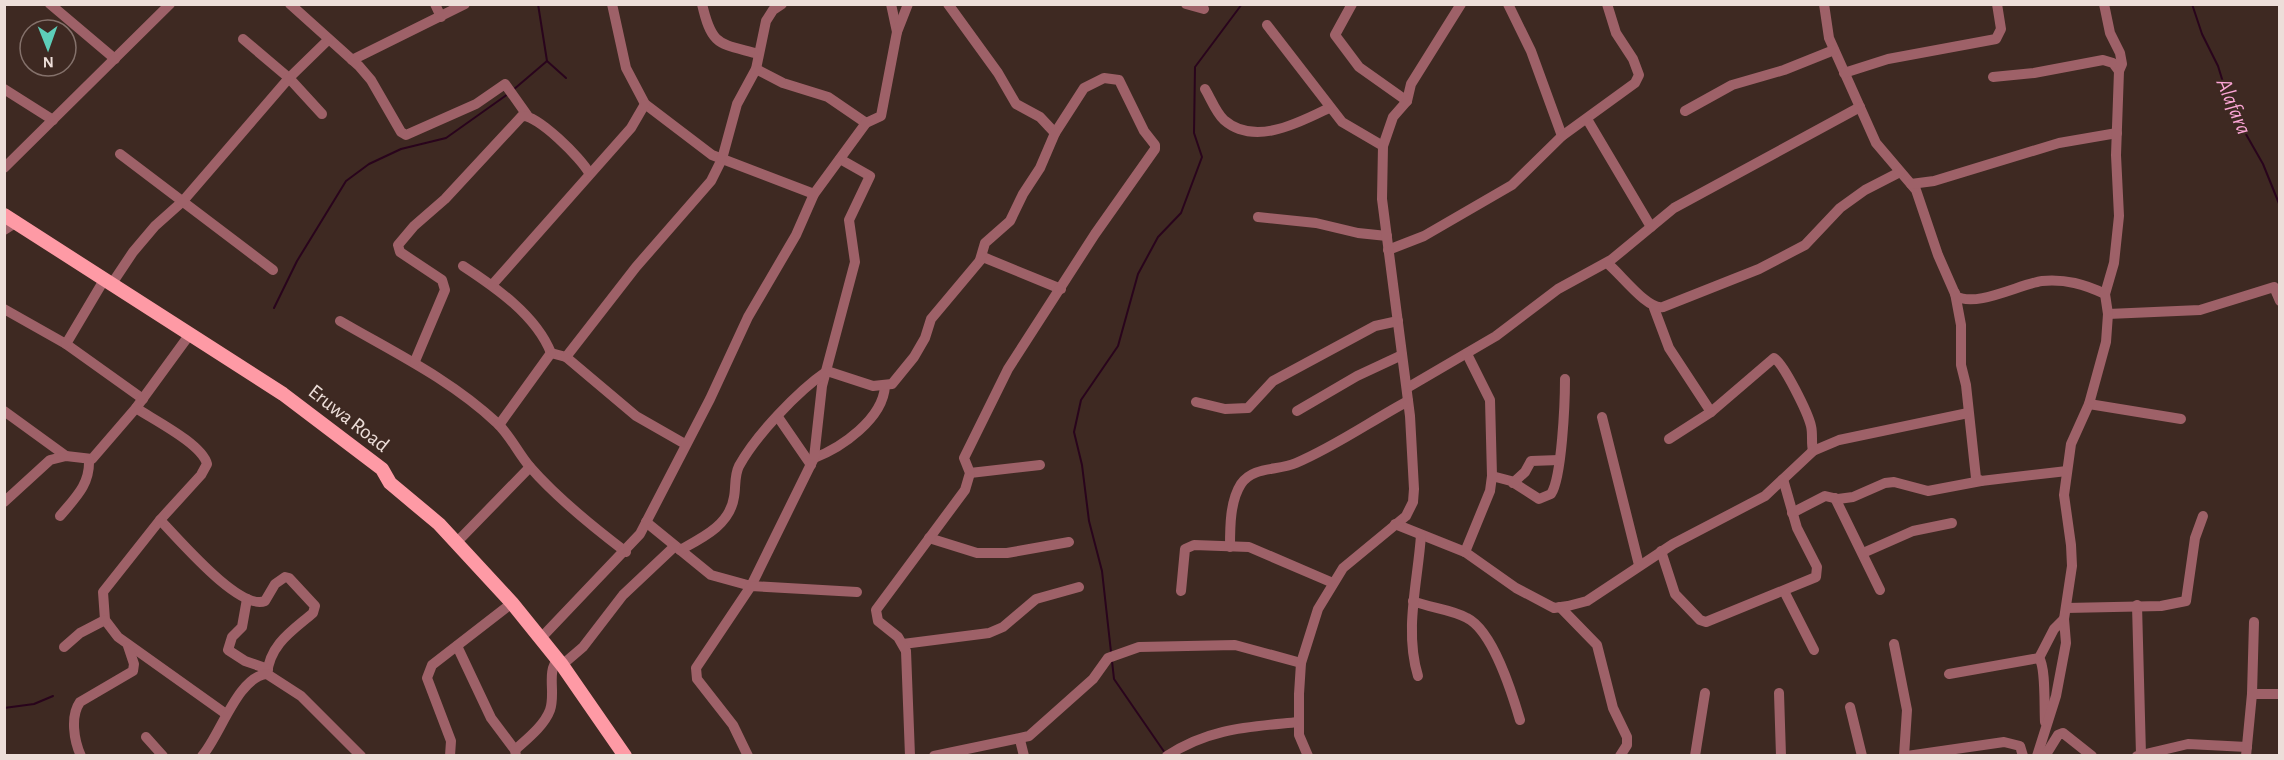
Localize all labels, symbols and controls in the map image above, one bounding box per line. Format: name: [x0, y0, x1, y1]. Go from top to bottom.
north arrow: [18, 18, 78, 78]
text: N: [43, 54, 54, 70]
water label: Alafara: [2212, 74, 2256, 138]
street label: Eruwa Road: [304, 381, 393, 456]

